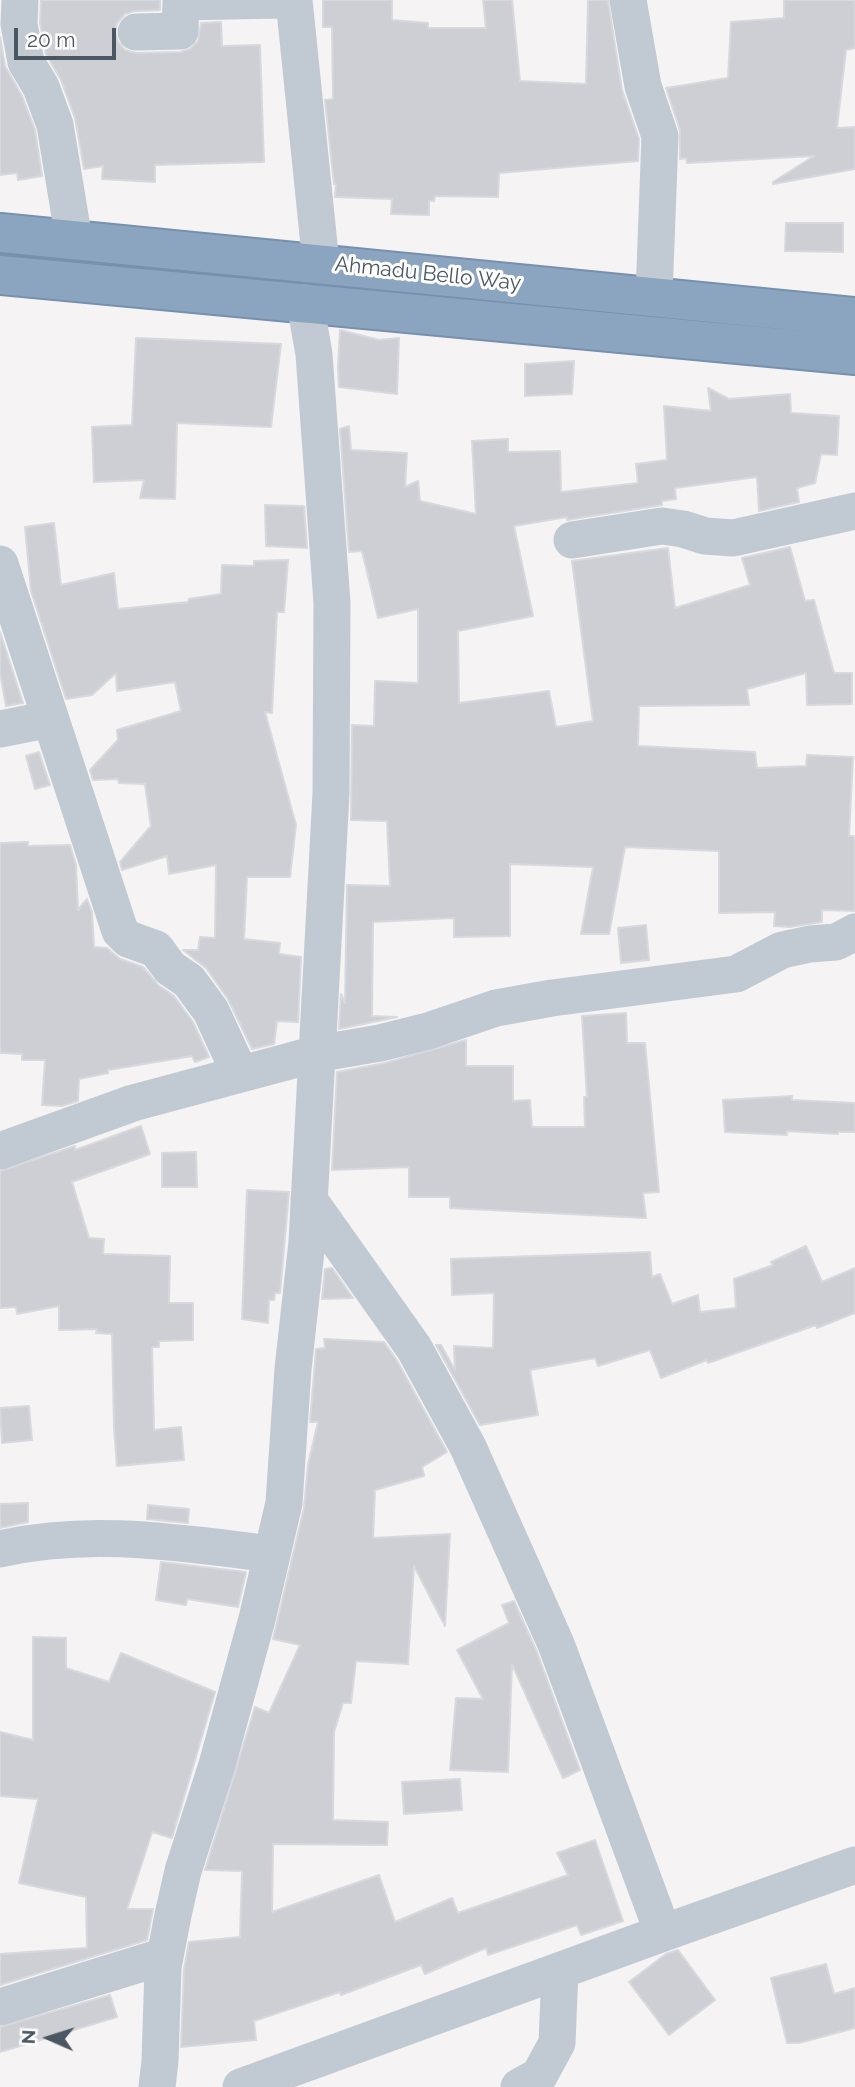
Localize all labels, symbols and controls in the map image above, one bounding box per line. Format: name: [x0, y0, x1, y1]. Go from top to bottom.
scale bar: [18, 14, 119, 58]
text: 20 m: [27, 27, 75, 52]
street label: Ahmadu Bello Way: [334, 252, 522, 296]
north arrow: [14, 2003, 84, 2073]
text: N: [17, 2029, 39, 2045]

